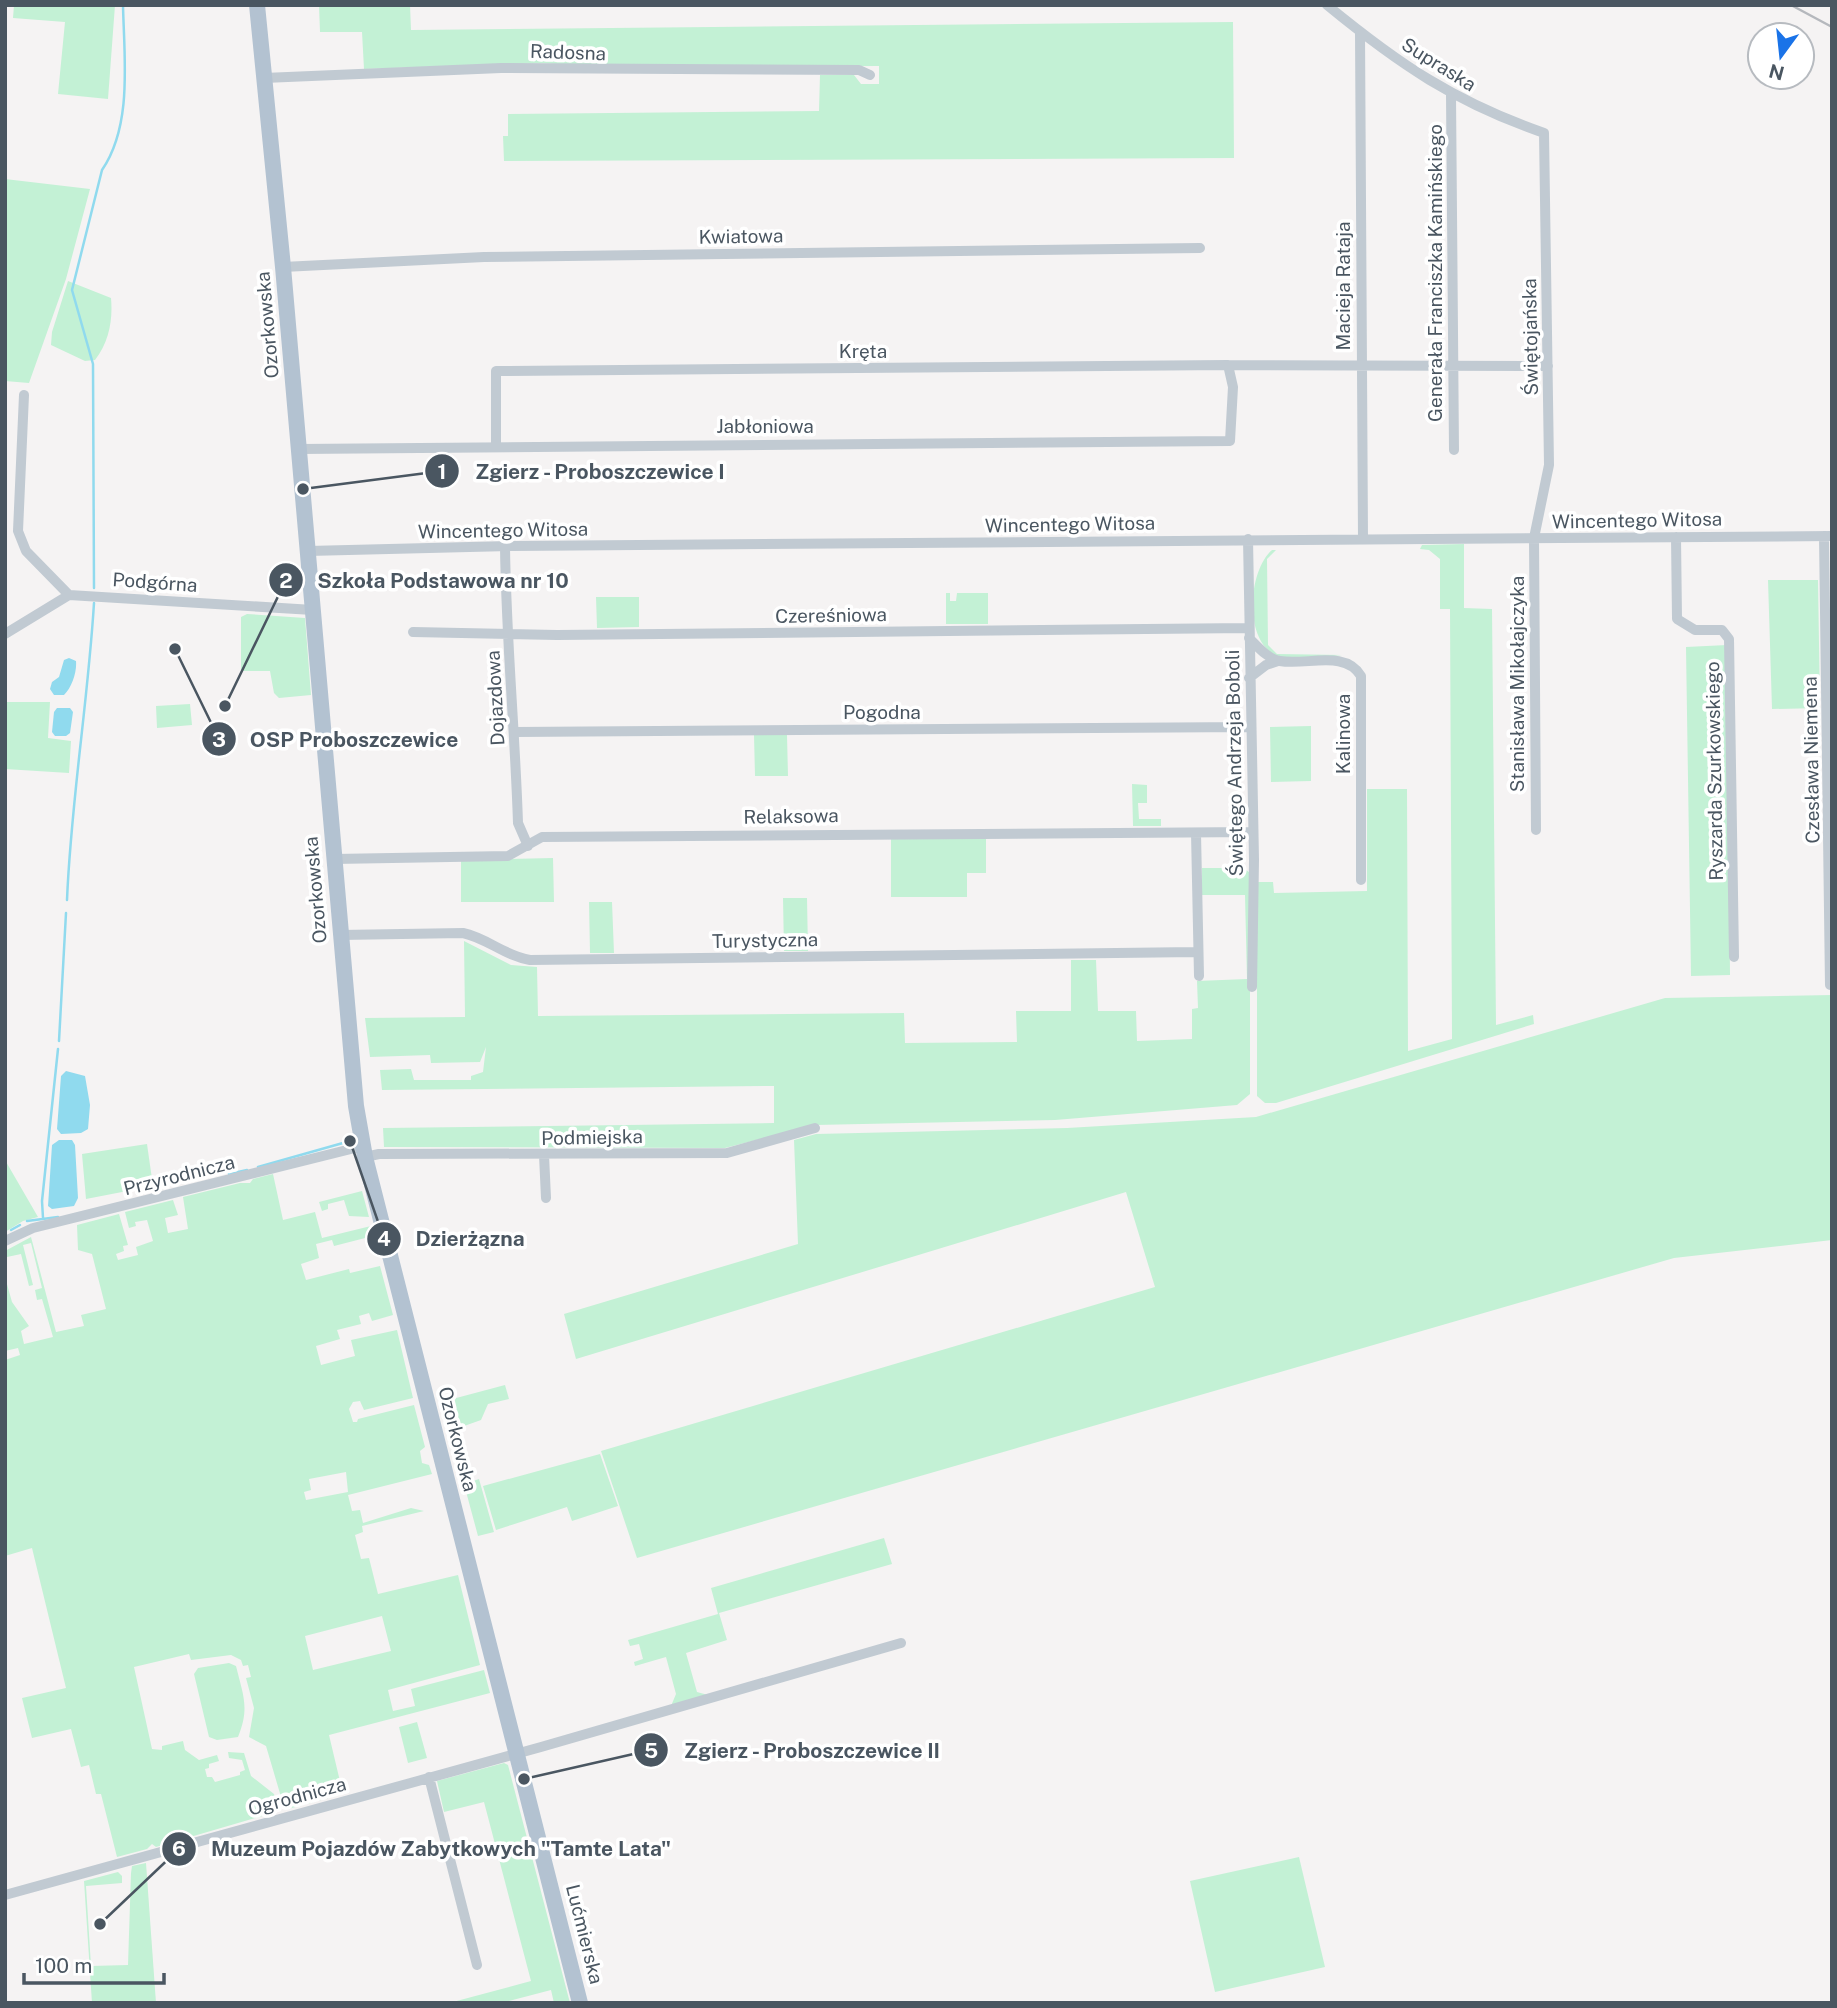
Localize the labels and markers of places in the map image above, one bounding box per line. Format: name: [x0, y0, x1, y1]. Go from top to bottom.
callout: Zgierz - Proboszczewice I: [425, 450, 741, 492]
callout: Szkoła Podstawowa nr 10: [269, 559, 583, 601]
callout: OSP Proboszczewice: [201, 718, 473, 760]
callout: Dzierżązna: [366, 1218, 538, 1260]
callout: Zgierz - Proboszczewice II: [633, 1729, 955, 1771]
callout: Muzeum Pojazdów Zabytkowych "Tamte Lata": [162, 1828, 685, 1870]

